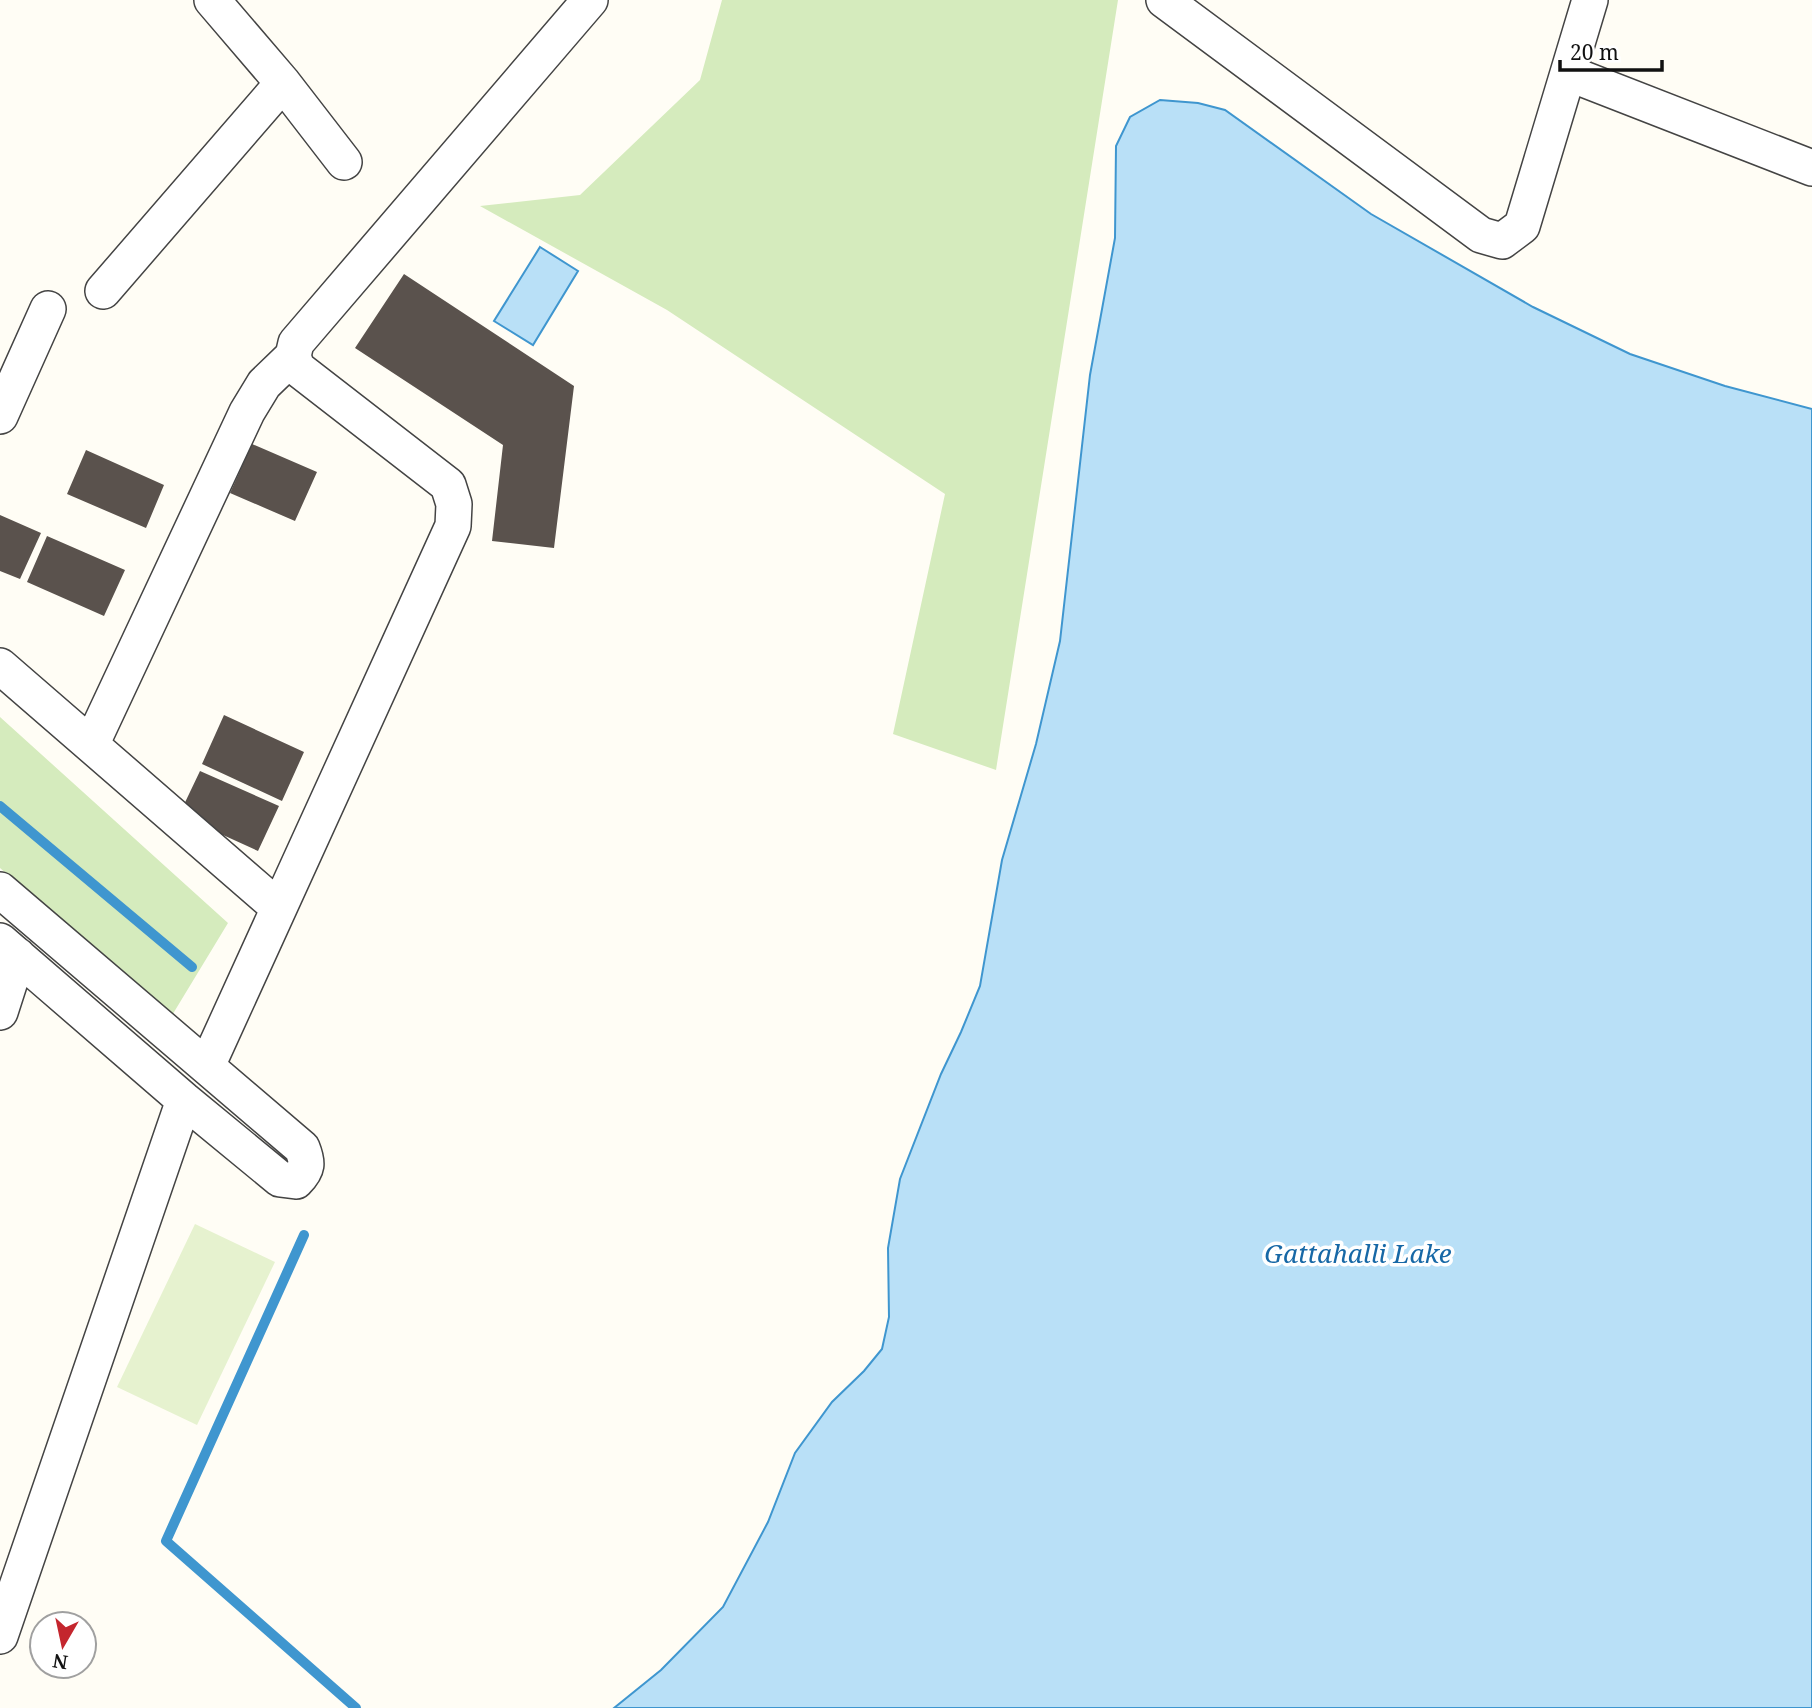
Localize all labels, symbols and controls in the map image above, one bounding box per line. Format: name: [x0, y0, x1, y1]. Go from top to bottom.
scale bar: [1560, 28, 1661, 72]
text: 20 m: [1570, 38, 1619, 66]
water label: Gattahalli Lake: [1264, 1235, 1452, 1271]
north arrow: [28, 1610, 98, 1680]
text: N: [51, 1648, 70, 1676]

